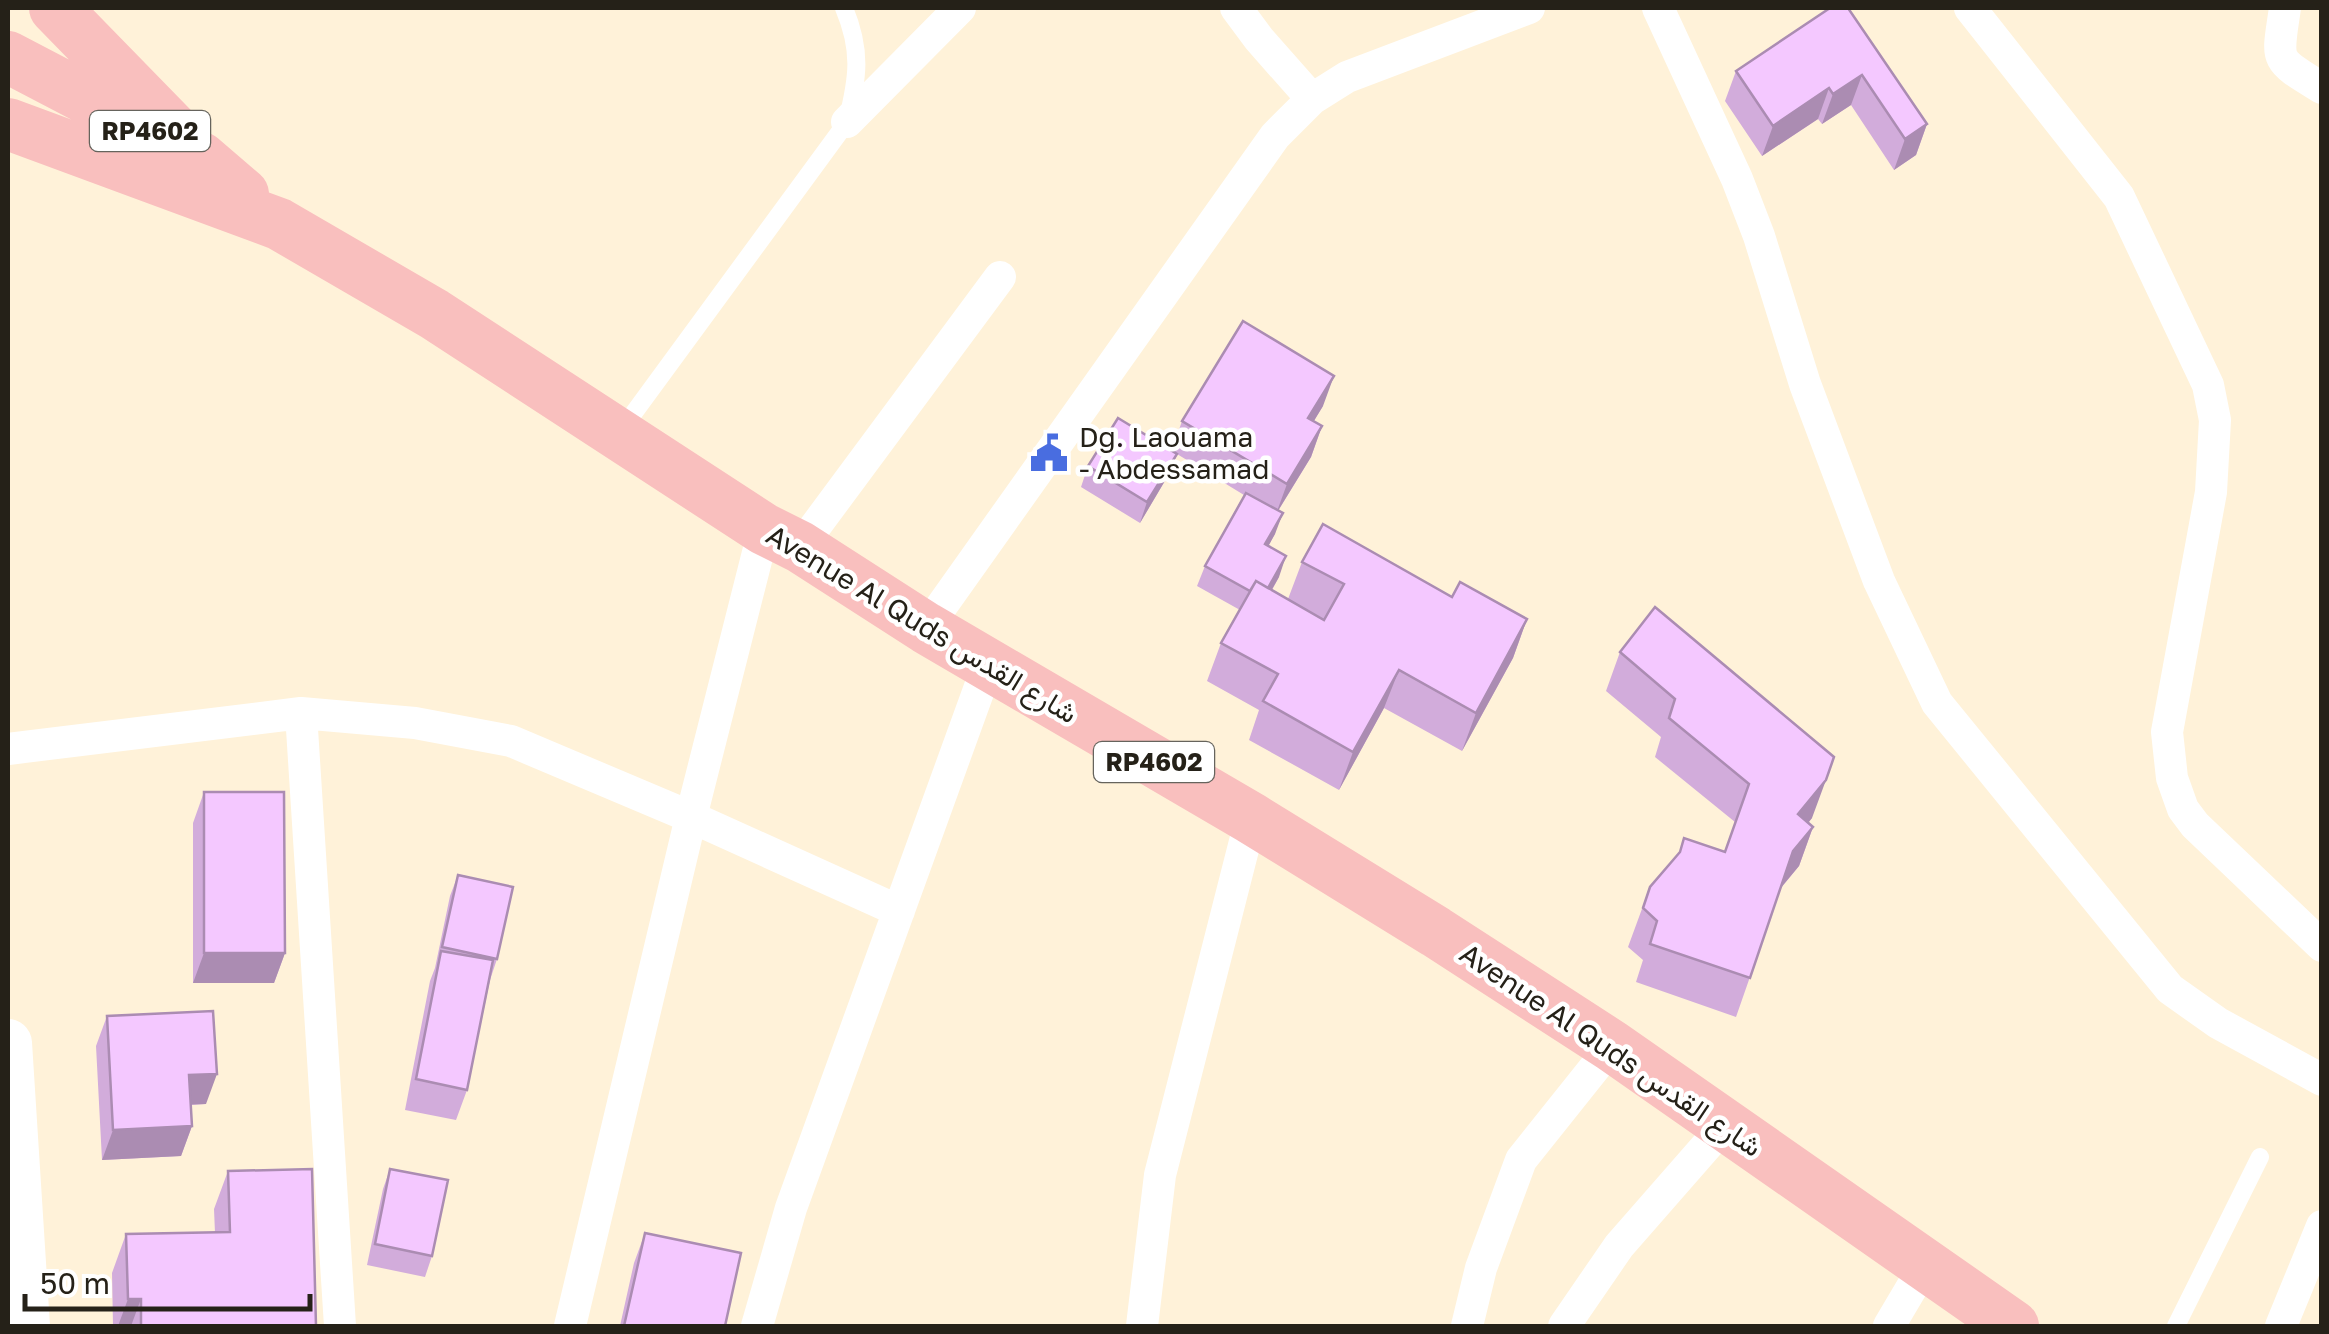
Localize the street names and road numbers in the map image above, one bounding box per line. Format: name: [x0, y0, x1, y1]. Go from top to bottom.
road number: RP4602: [90, 111, 210, 151]
street label: Avenue Al Quds شارع القدس: [759, 518, 1084, 732]
road number: RP4602: [1094, 742, 1214, 782]
street label: Avenue Al Quds شارع القدس: [1453, 936, 1768, 1165]

